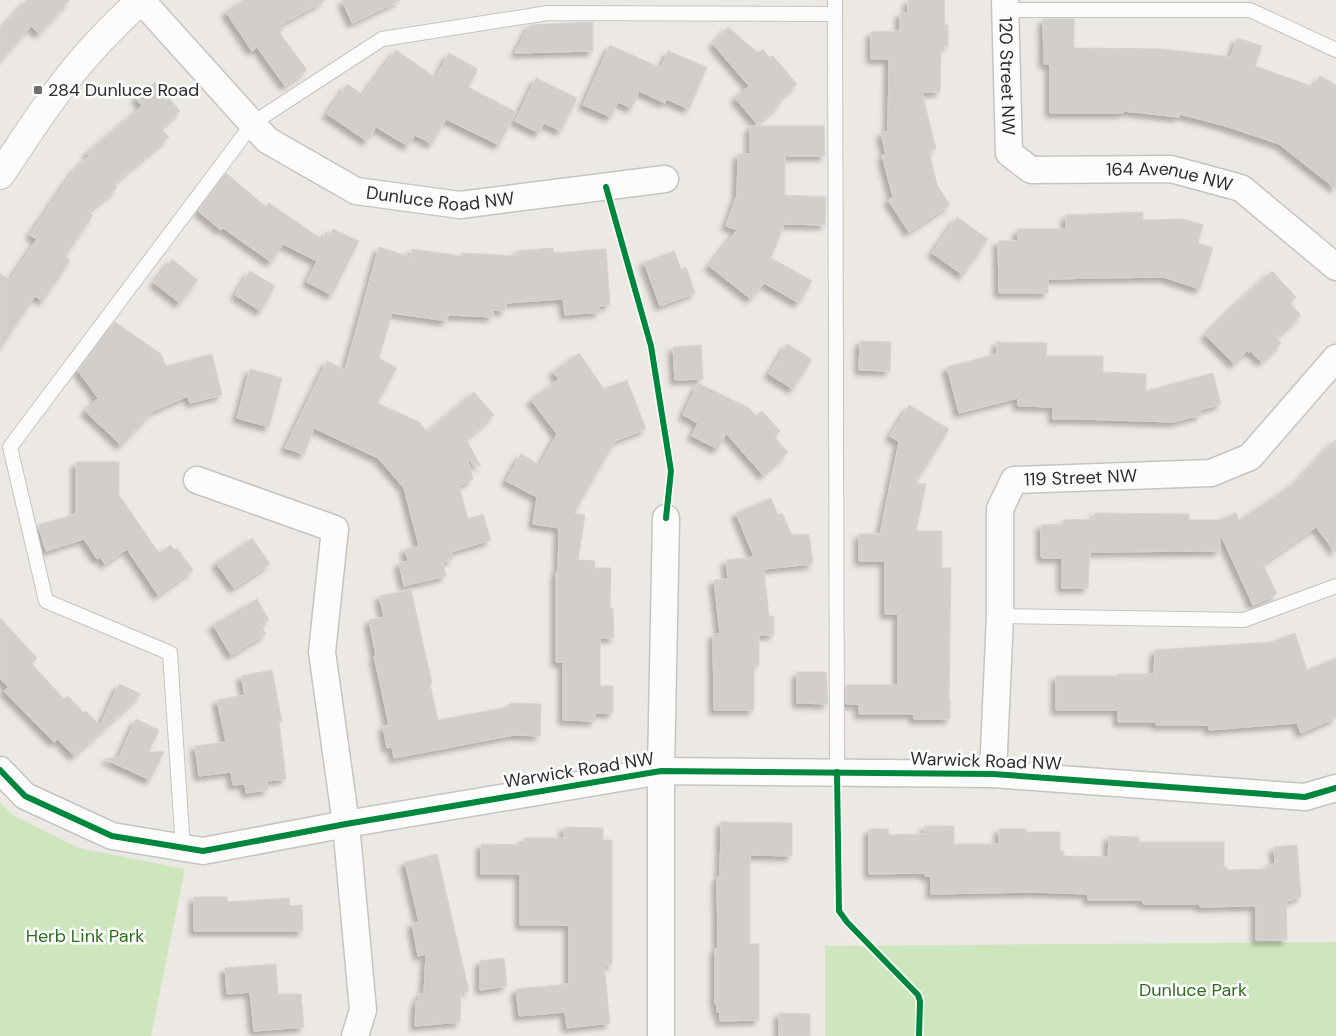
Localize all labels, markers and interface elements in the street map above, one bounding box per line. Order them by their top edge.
street label: 120 Street NW [993,16,1021,136]
place label: 284 Dunluce Road [48,78,199,102]
marker: 284 Dunluce Road [32,84,44,96]
street label: 164 Avenue NW [1106,157,1235,197]
street label: Dunluce Road NW [365,180,516,217]
street label: 119 Street NW [1024,464,1138,492]
street label: Warwick Road NW [502,746,656,794]
street label: Warwick Road NW [910,746,1062,776]
park label: Herb Link Park [26,924,144,948]
park label: Dunluce Park [1139,978,1247,1002]

